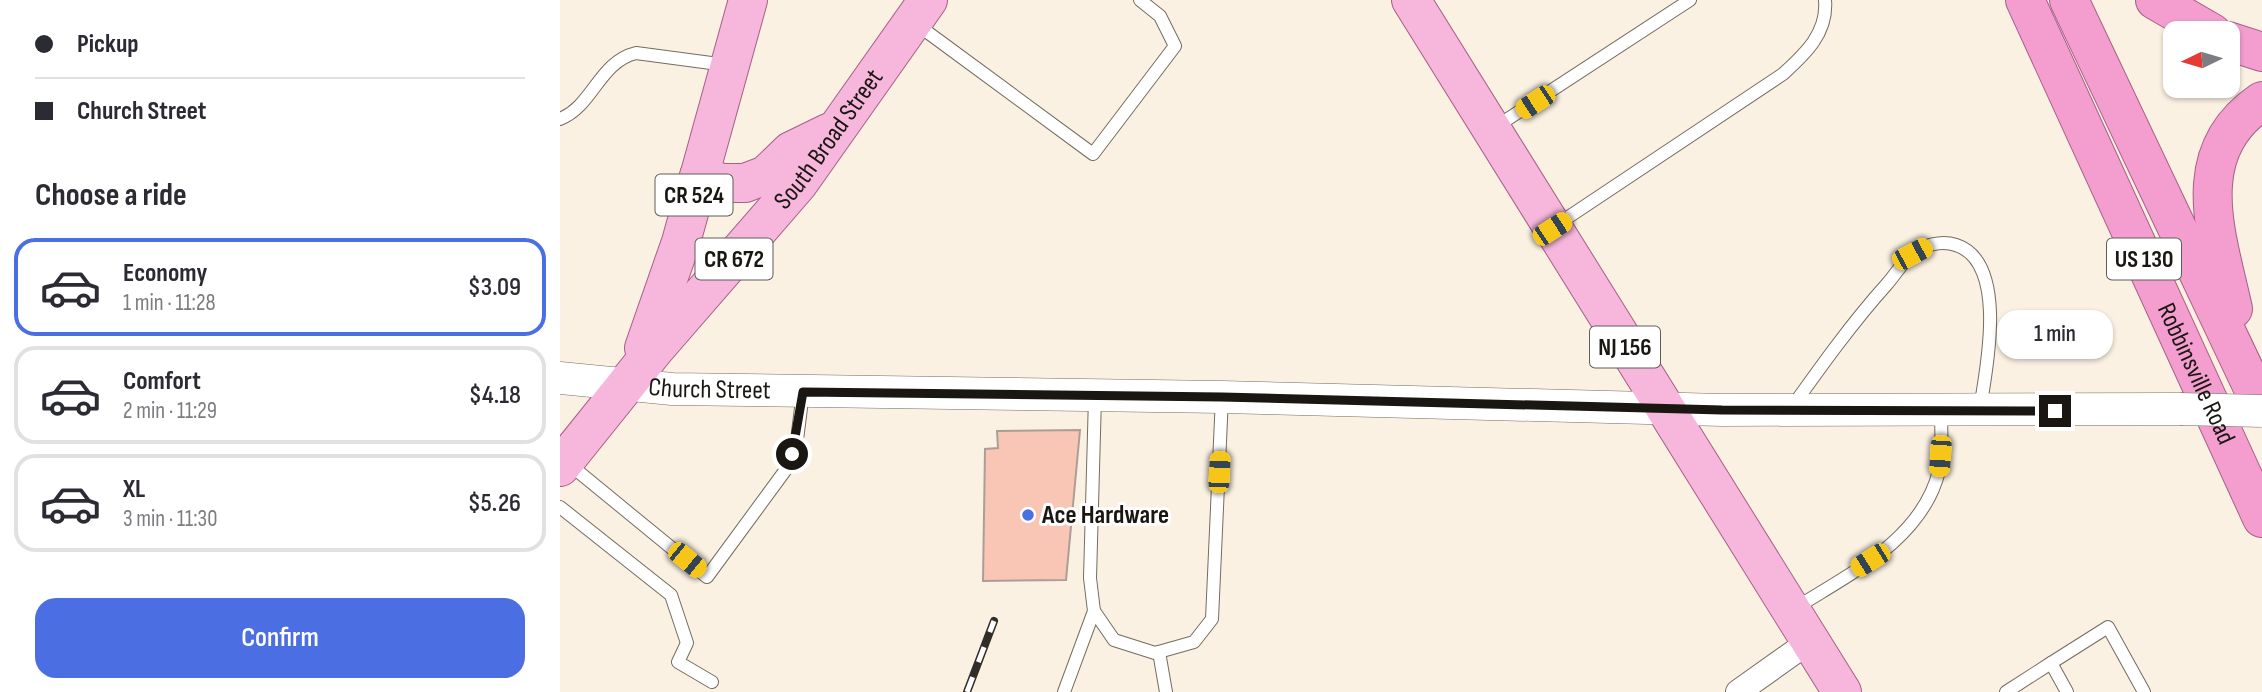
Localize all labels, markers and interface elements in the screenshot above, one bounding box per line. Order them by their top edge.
north arrow [2163,21,2240,98]
map controls [2163,21,2240,98]
text: Pickup [77,29,139,60]
street label: South Broad Street [768,63,890,216]
car [1512,82,1559,122]
text: Church Street [77,96,206,127]
road number: CR 524 [656,174,732,216]
text: Choose a ride [35,176,187,215]
car [1529,209,1576,249]
car [1889,235,1936,273]
road number: CR 672 [696,238,772,280]
road number: US 130 [2107,238,2181,280]
icon: car [39,256,102,319]
text: Economy [123,258,207,289]
text: $3.09 [468,272,521,303]
text: 1 min · 11:28 [123,289,215,317]
street label: Robbinsville Road [2150,298,2242,449]
callout: 1 min [1997,310,2113,358]
text: 1 min [2034,320,2076,348]
road number: NJ 156 [1590,326,1660,368]
icon: car [39,364,102,427]
text: Comfort [123,366,201,397]
street label: Church Street [647,371,771,406]
text: $4.18 [469,380,521,411]
route end [2039,395,2071,427]
text: 2 min · 11:29 [123,397,217,425]
car [1929,434,1952,478]
route start [776,438,808,470]
car [1208,450,1231,494]
icon: car [39,472,102,535]
text: XL [123,474,145,505]
text: $5.26 [468,488,521,519]
place label: Ace Hardware [1041,500,1169,531]
text: 3 min · 11:30 [123,505,217,533]
marker: Ace Hardware [1020,507,1036,523]
car [665,539,710,581]
car [1847,540,1894,580]
button: Confirm [35,598,525,678]

